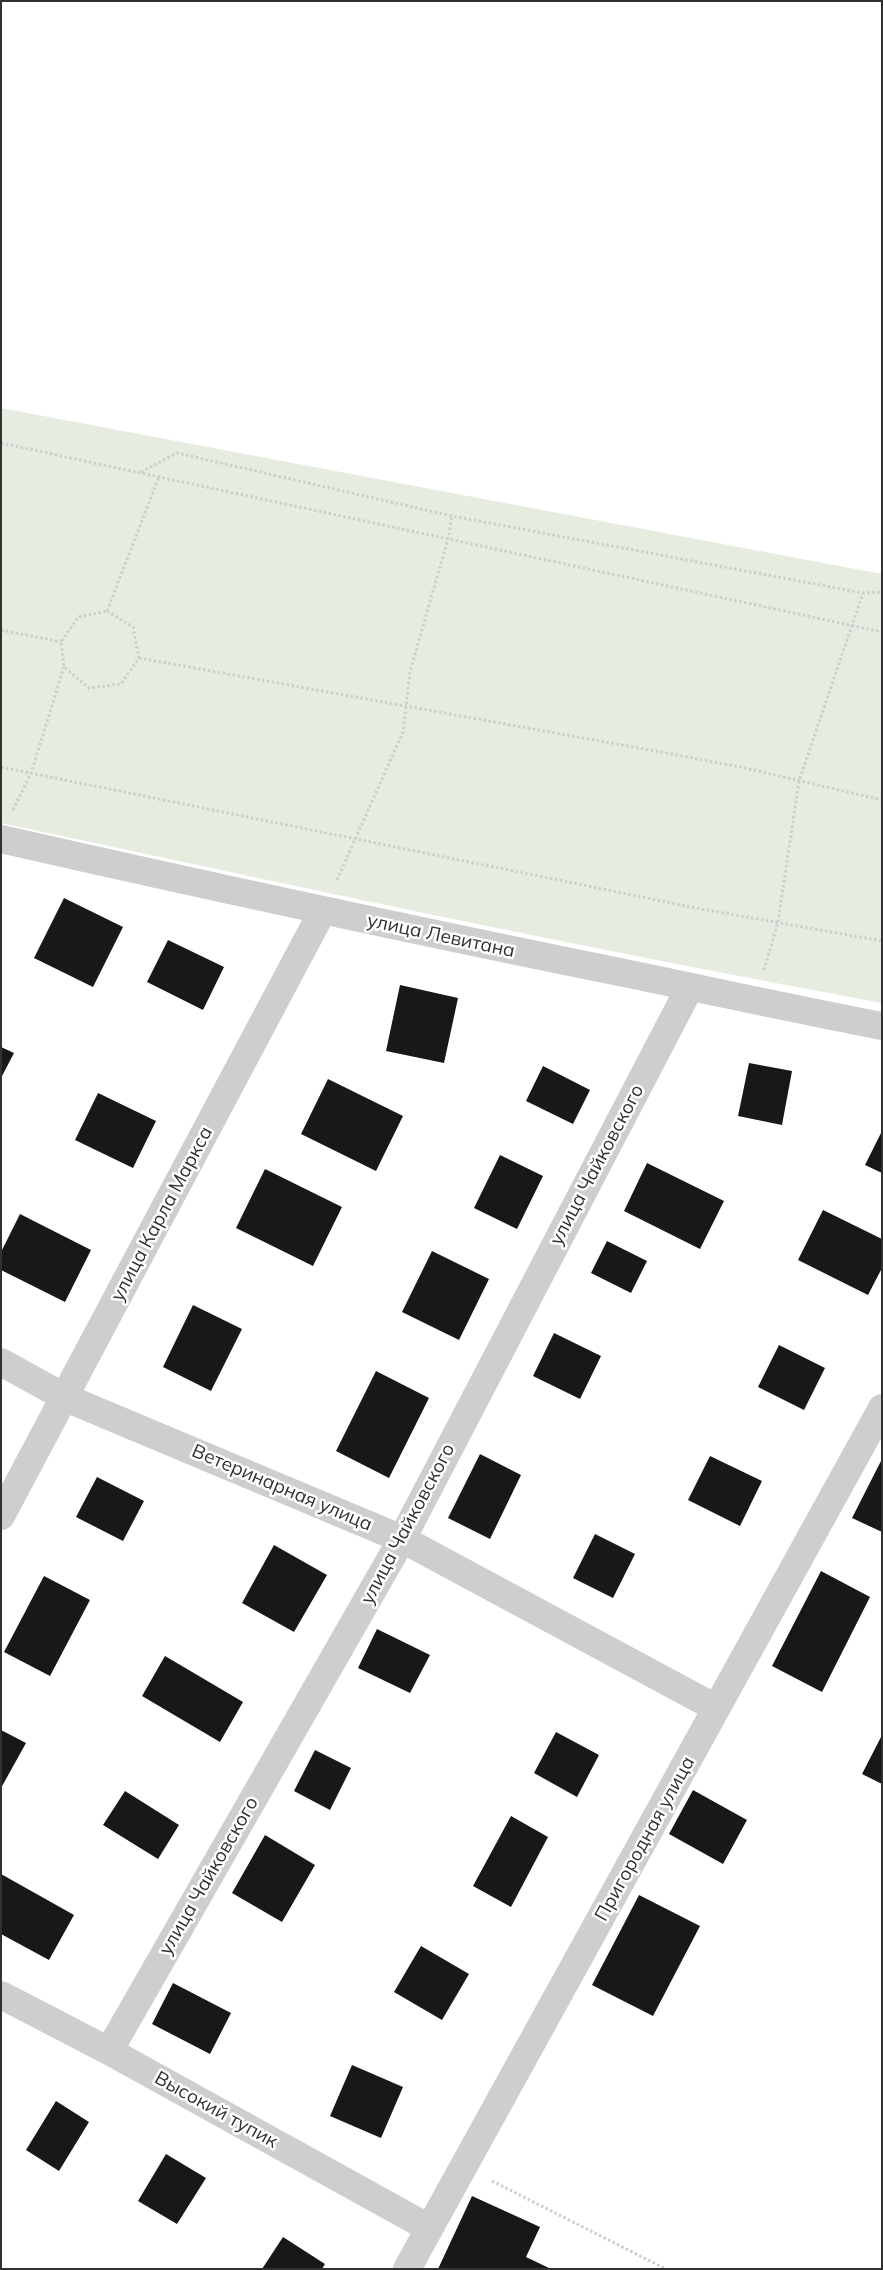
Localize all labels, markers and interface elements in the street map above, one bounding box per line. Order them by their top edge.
street label: улица Левитана [365,909,517,963]
street label: улица Чайковского [545,1081,649,1249]
street label: улица Карла Маркса [106,1123,218,1305]
street label: Ветеринарная улица [188,1440,376,1536]
street label: улица Чайковского [356,1440,460,1608]
street label: Пригородная улица [590,1753,700,1925]
street label: улица Чайковского [154,1793,264,1959]
street label: Высокий тупик [150,2067,282,2153]

